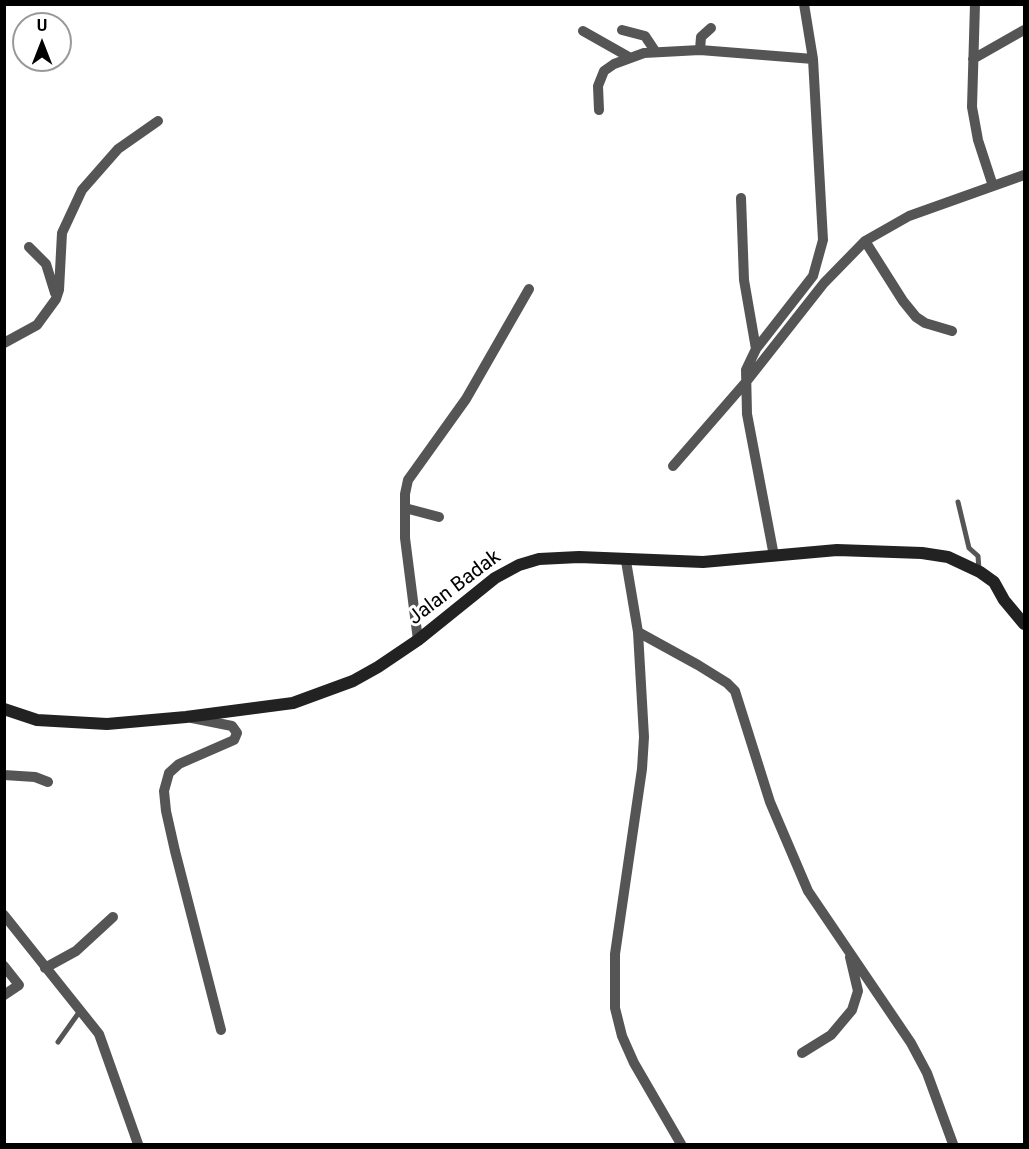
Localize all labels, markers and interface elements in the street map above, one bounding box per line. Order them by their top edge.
north arrow [12,12,72,72]
text: U [37,16,47,35]
street label: Jalan Badak [404,546,506,630]

